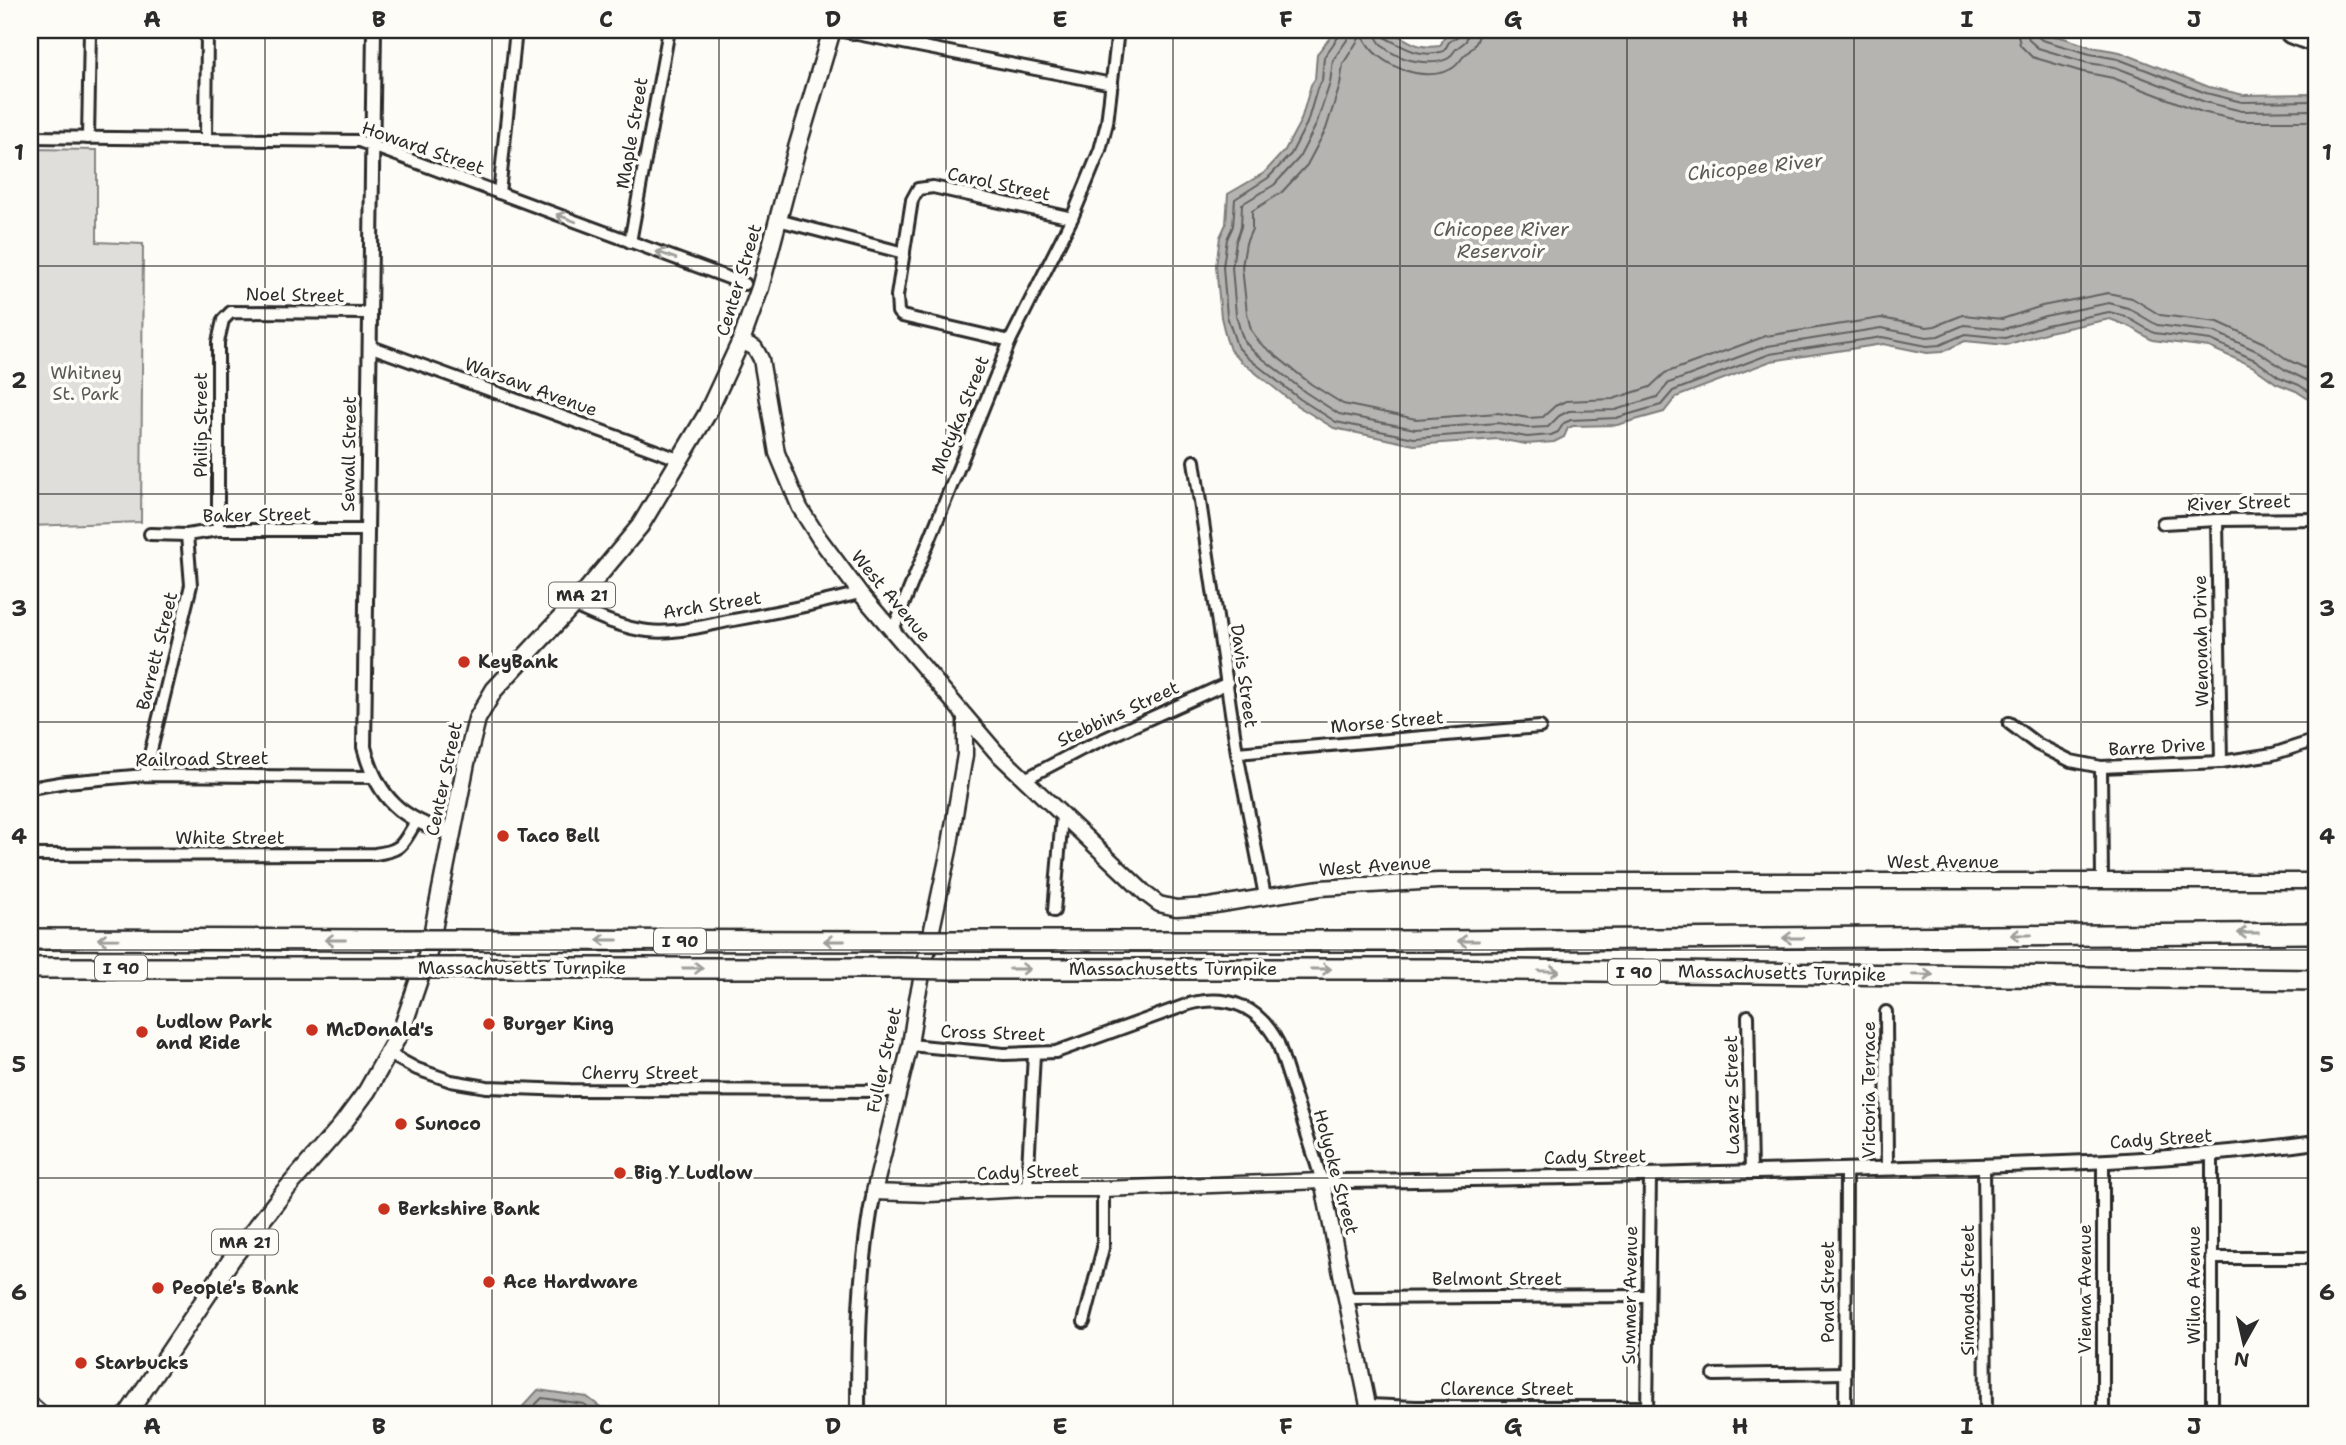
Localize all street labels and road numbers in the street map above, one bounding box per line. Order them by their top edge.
street label: Maple Street [610,75,654,191]
street label: Howard Street [358,116,488,180]
street label: Carol Street [945,161,1053,207]
street label: Center Street [711,221,768,339]
street label: Noel Street [245,282,345,308]
street label: Warsaw Avenue [461,352,601,422]
street label: Motyka Street [925,352,995,478]
street label: Philip Street [189,372,213,478]
street label: Sewall Street [336,396,362,512]
street label: River Street [2187,489,2292,517]
street label: Baker Street [202,502,312,528]
street label: West Avenue [846,545,936,647]
street label: Wenonah Drive [2188,575,2214,707]
road number: MA 21 [549,582,615,608]
street label: Arch Street [661,585,763,625]
street label: Barrett Street [131,589,183,713]
street label: Davis Street [1225,623,1263,729]
street label: Stebbins Street [1053,675,1183,753]
street label: Morse Street [1329,705,1445,739]
street label: Center Street [420,720,468,838]
street label: Barre Drive [2108,732,2206,762]
street label: Railroad Street [135,746,269,772]
street label: White Street [175,826,285,850]
street label: West Avenue [1318,850,1432,882]
street label: West Avenue [1887,850,1999,874]
road number: I 90 [654,928,706,953]
road number: I 90 [95,956,147,980]
street label: Massachusetts Turnpike [418,956,626,980]
street label: Massachusetts Turnpike [1069,957,1277,981]
street label: Massachusetts Turnpike [1678,959,1886,987]
road number: I 90 [1608,960,1660,984]
street label: Fuller Street [861,1005,907,1115]
street label: Cross Street [940,1019,1046,1047]
street label: Victoria Terrace [1857,1021,1881,1159]
street label: Lazarz Street [1719,1035,1745,1155]
street label: Cherry Street [581,1061,699,1085]
street label: Holyoke Street [1308,1107,1364,1237]
street label: Cady Street [2109,1123,2213,1155]
street label: Cady Street [1544,1144,1647,1170]
street label: Cady Street [976,1158,1080,1186]
street label: Simonds Street [1956,1224,1980,1356]
street label: Vienna Avenue [2073,1224,2097,1354]
street label: Summer Avenue [1617,1225,1643,1365]
street label: Wilno Avenue [2182,1226,2206,1345]
road number: MA 21 [212,1230,278,1254]
street label: Pond Street [1816,1241,1840,1343]
street label: Belmont Street [1432,1267,1562,1291]
street label: Clarence Street [1440,1377,1574,1401]

